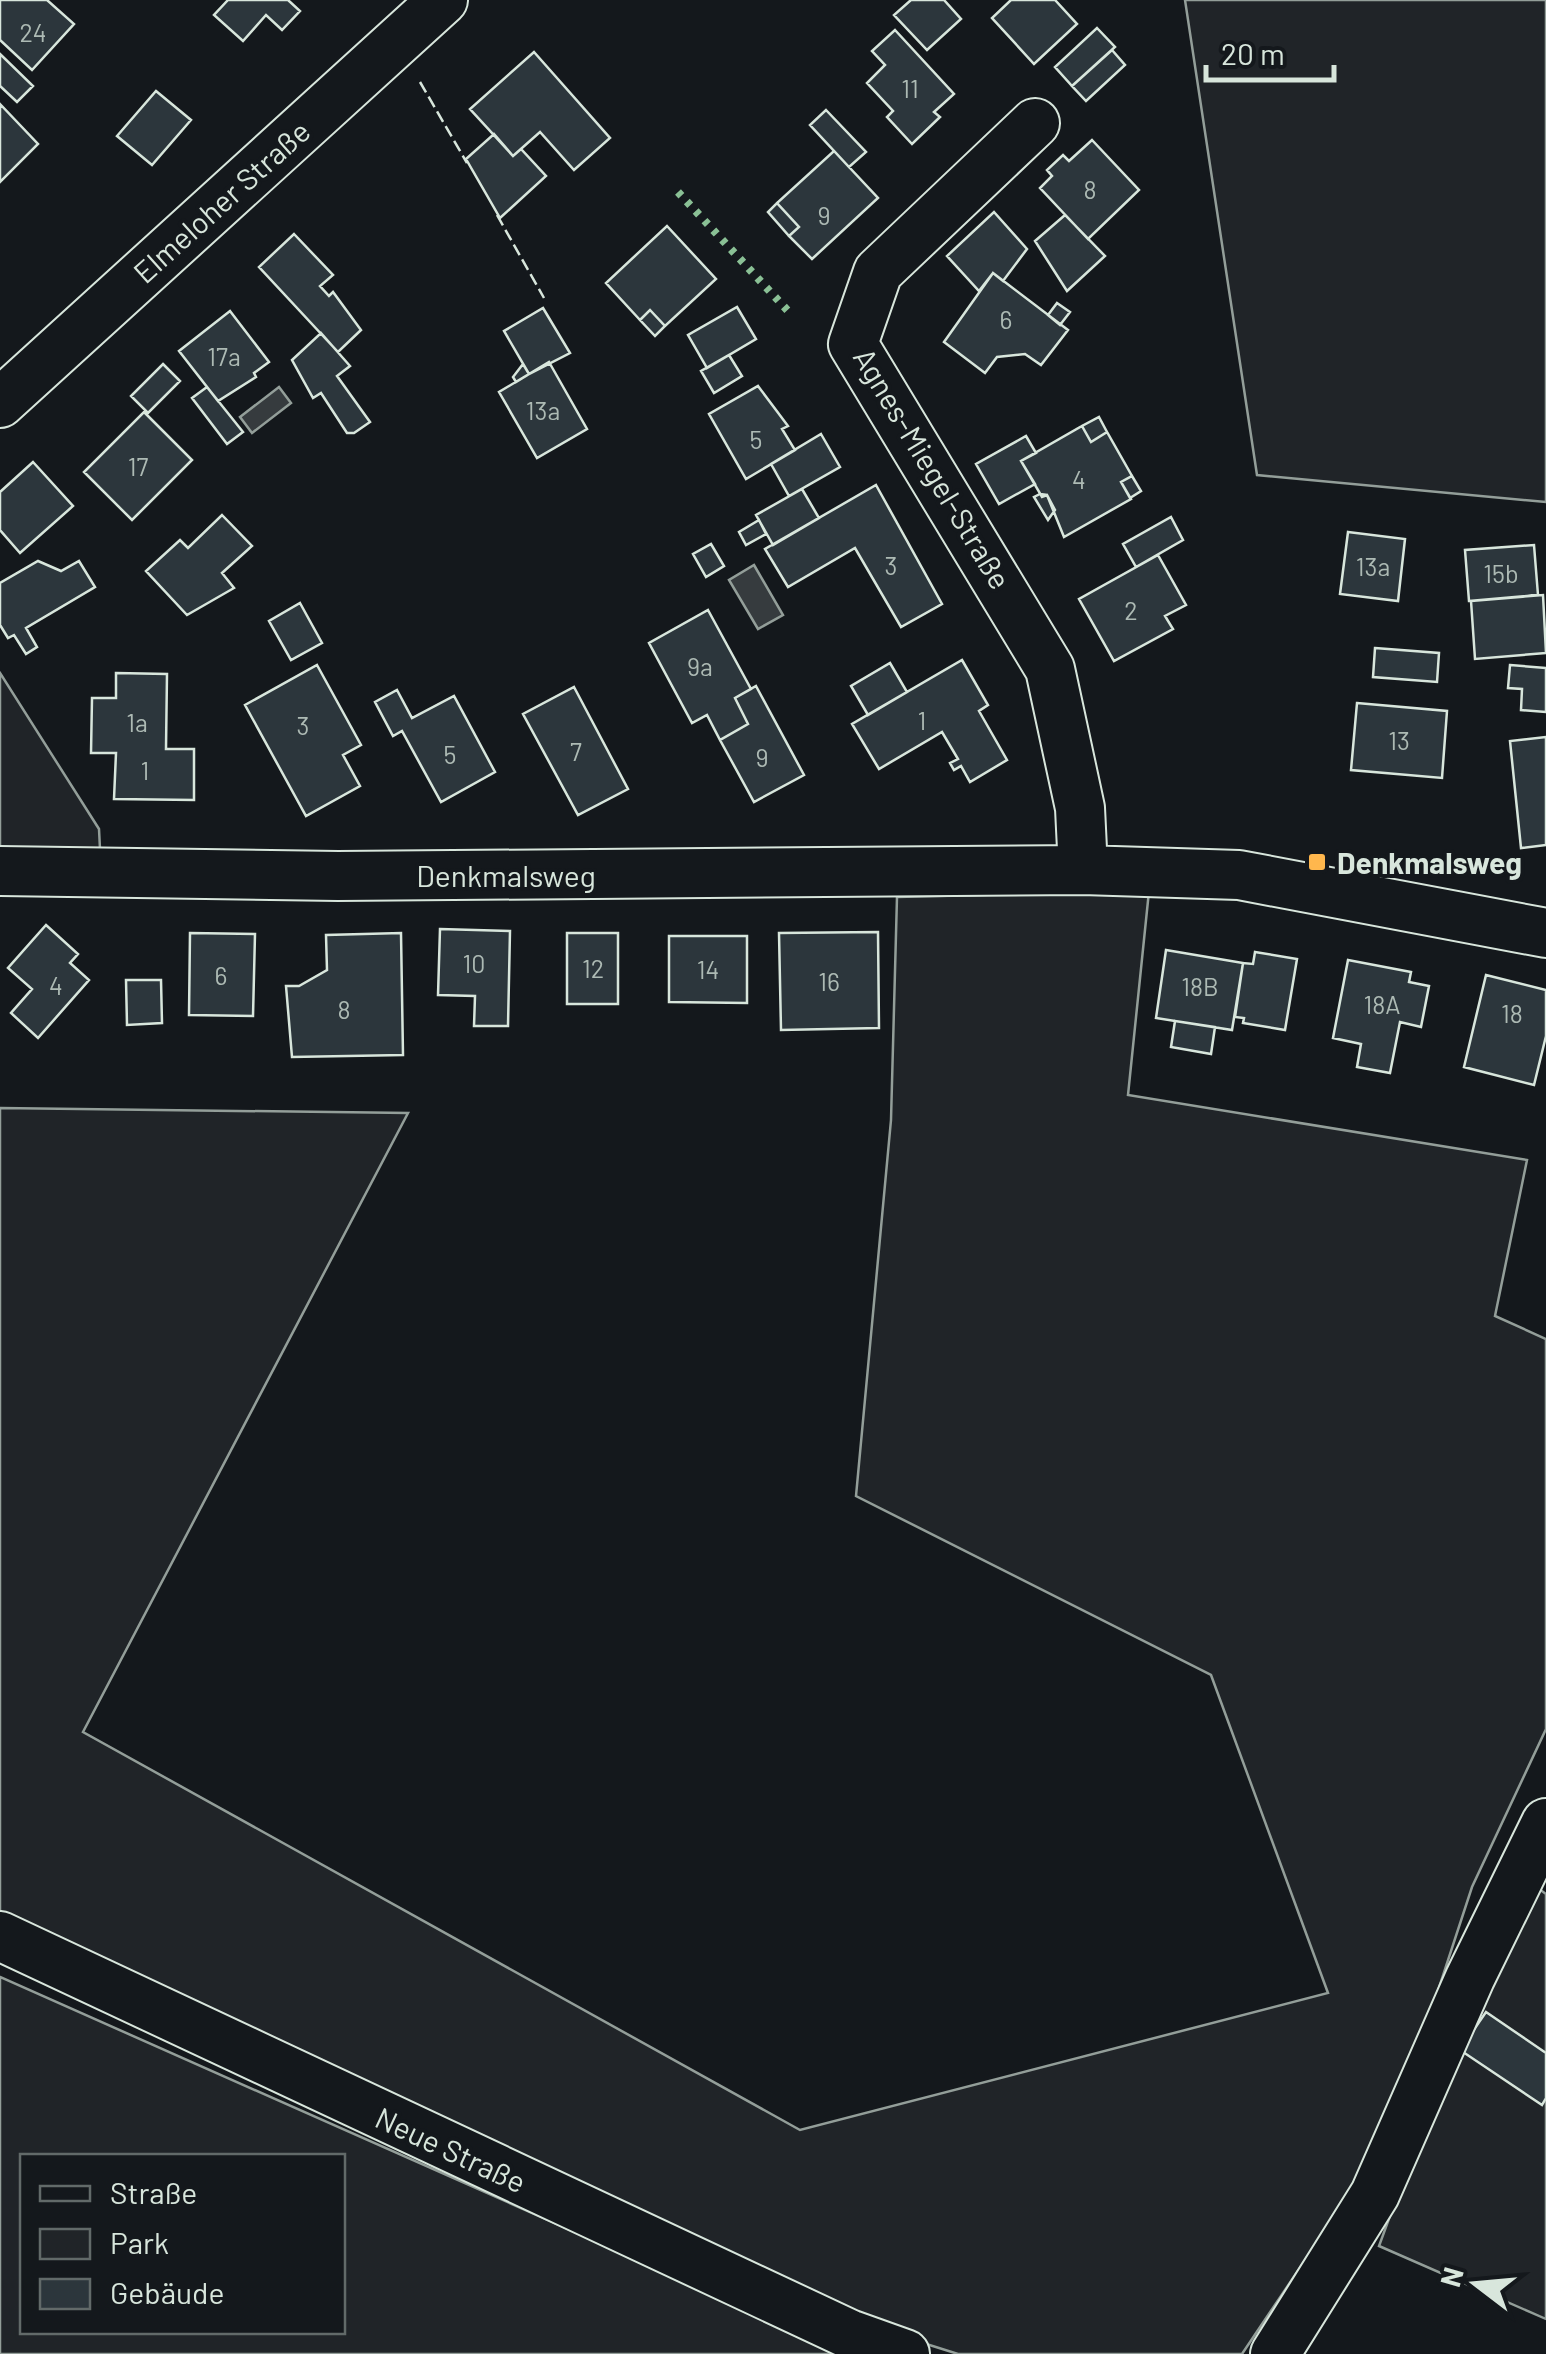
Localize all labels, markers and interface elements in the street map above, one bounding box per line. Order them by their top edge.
house number: 24 [19,17,47,47]
scale bar [1206,20,1334,82]
text: 20 m [1221,35,1285,71]
house number: 11 [901,73,919,103]
street label: Elmeloher Straße [125,112,317,290]
house number: 8 [1083,174,1097,204]
house number: 9 [817,200,831,230]
house number: 6 [1000,304,1012,334]
house number: 17a [207,341,241,371]
street label: Agnes-Miegel-Straße [847,341,1019,595]
house number: 13a [526,395,560,425]
house number: 5 [750,424,762,454]
house number: 17 [128,451,148,481]
house number: 4 [1072,464,1086,494]
house number: 3 [885,550,897,580]
house number: 13a [1356,551,1390,581]
house number: 15b [1483,558,1519,588]
house number: 2 [1124,595,1138,625]
house number: 9a [687,651,713,681]
house number: 1 [918,705,926,735]
house number: 1a [126,707,148,737]
house number: 3 [297,710,309,740]
house number: 13 [1388,725,1410,755]
house number: 7 [570,736,582,766]
house number: 5 [444,739,456,769]
house number: 9 [755,742,769,772]
house number: 1 [141,755,149,785]
place label: Denkmalsweg [1337,844,1522,880]
marker: Denkmalsweg [1306,851,1328,873]
street label: Denkmalsweg [416,857,596,893]
house number: 10 [463,948,485,978]
house number: 12 [582,953,604,983]
house number: 14 [697,954,719,984]
house number: 6 [215,960,227,990]
house number: 16 [818,966,840,996]
house number: 4 [49,970,63,1000]
house number: 18B [1181,971,1219,1001]
house number: 18A [1364,989,1400,1019]
house number: 8 [337,994,351,1024]
house number: 18 [1501,998,1523,1028]
street label: Neue Straße [370,2099,532,2199]
legend [20,2154,345,2334]
text: Straße [110,2174,197,2210]
text: Park [110,2224,169,2260]
north arrow [1426,2234,1526,2334]
text: N [1432,2263,1470,2290]
text: Gebäude [110,2274,224,2310]

